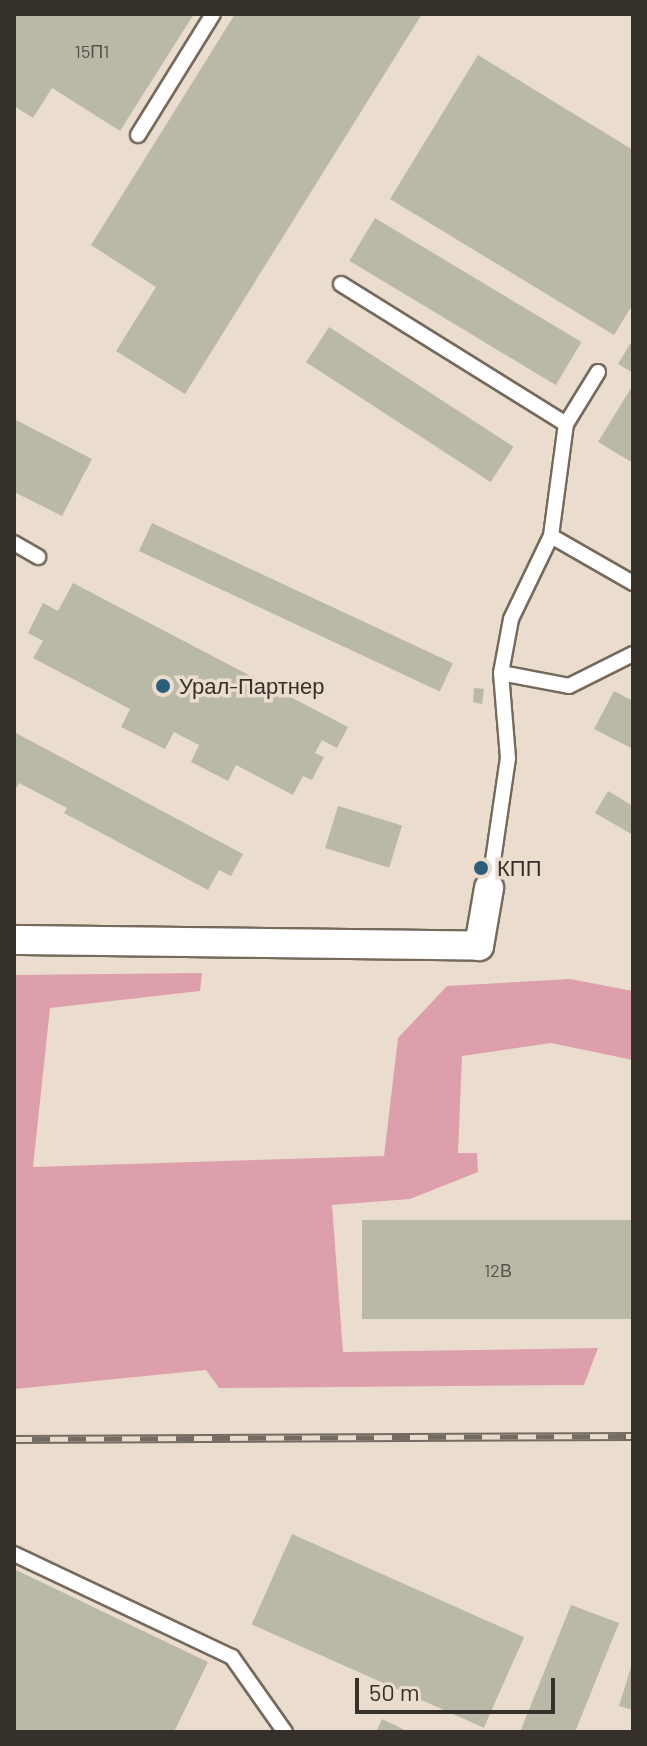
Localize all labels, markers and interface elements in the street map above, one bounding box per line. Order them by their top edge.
house number: 15П1 [75,40,109,62]
place label: Урал-Партнер [179,673,324,699]
marker: Урал-Партнер [154,677,172,695]
place label: КПП [497,855,541,881]
marker: КПП [472,859,490,877]
house number: 12В [484,1259,512,1281]
scale bar [359,1662,559,1712]
text: 50 m [369,1677,420,1706]

